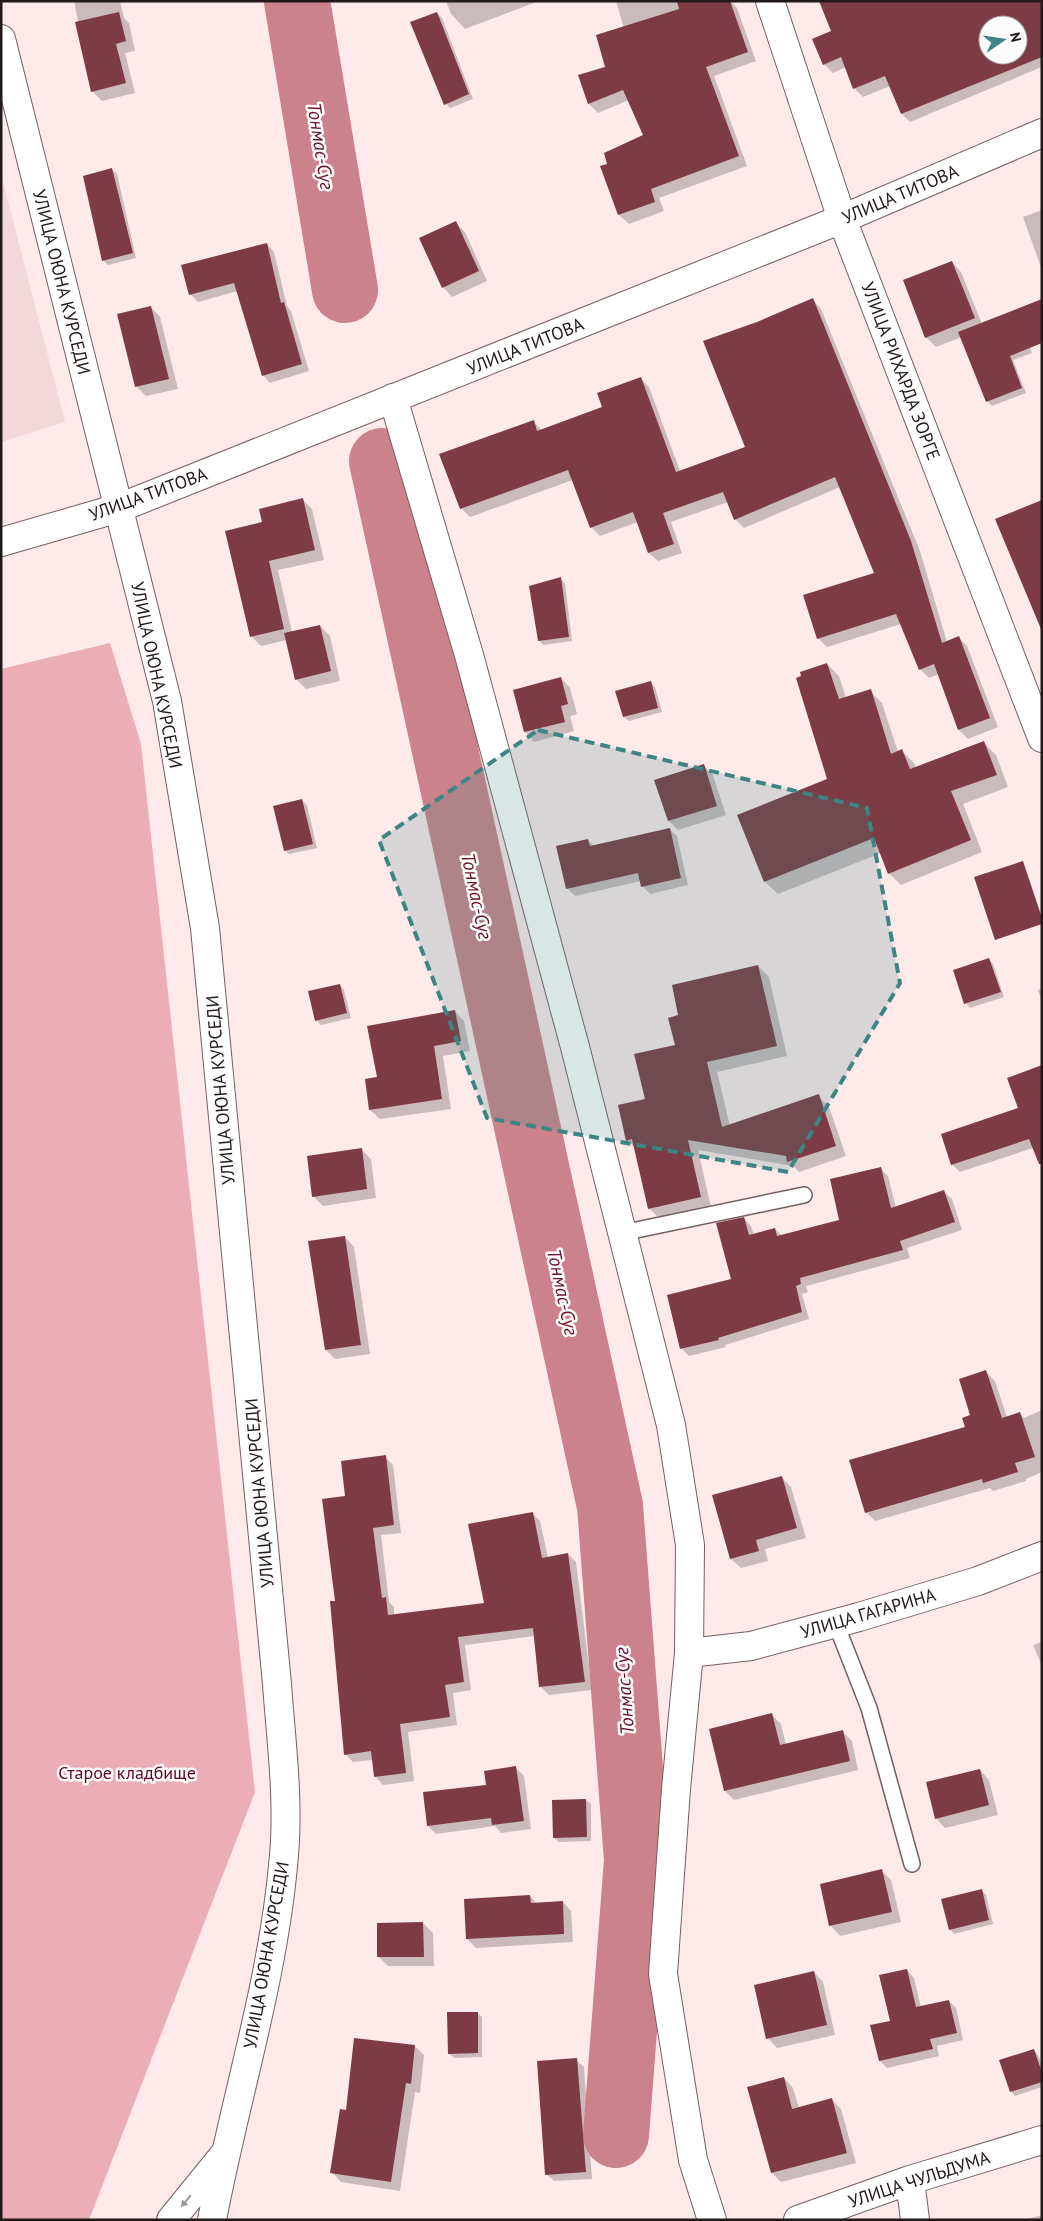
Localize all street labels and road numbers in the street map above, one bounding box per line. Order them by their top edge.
street label: УЛИЦА ТИТОВА [838,159,962,229]
street label: УЛИЦА ОЮНА КУРСЕДИ [28,187,96,377]
street label: УЛИЦА РИХАРДА ЗОРГЕ [856,279,946,463]
street label: УЛИЦА ТИТОВА [463,312,587,380]
street label: УЛИЦА ТИТОВА [86,462,211,526]
street label: УЛИЦА ОЮНА КУРСЕДИ [126,580,188,770]
street label: УЛИЦА ОЮНА КУРСЕДИ [200,994,240,1186]
street label: УЛИЦА ОЮНА КУРСЕДИ [239,1397,279,1589]
street label: УЛИЦА ГАГАРИНА [798,1583,939,1643]
street label: УЛИЦА ОЮНА КУРСЕДИ [238,1860,294,2050]
street label: УЛИЦА ЧУЛЬДУМА [845,2145,993,2213]

